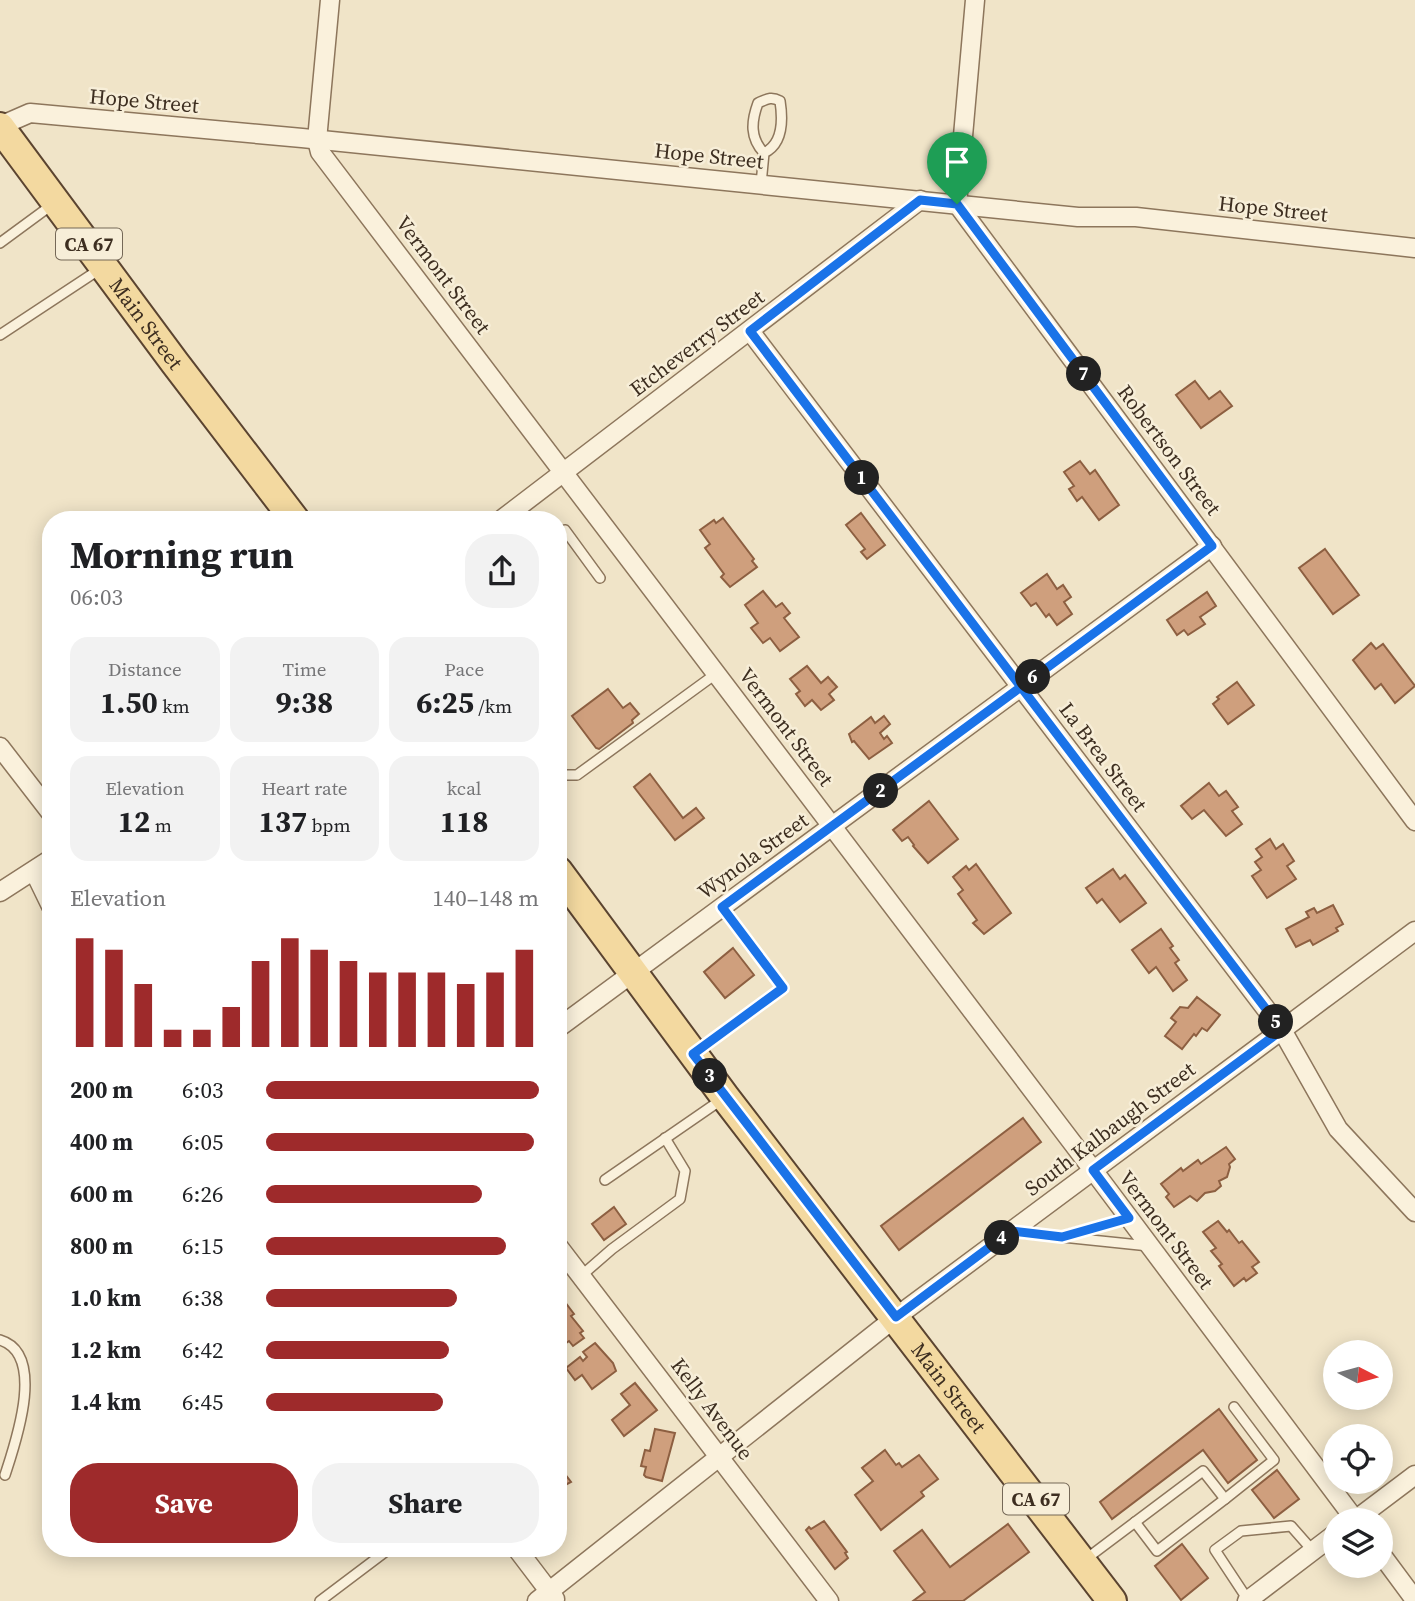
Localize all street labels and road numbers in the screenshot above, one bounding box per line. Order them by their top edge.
street label: Hope Street [88,81,200,120]
street label: Hope Street [653,135,765,176]
street label: Hope Street [1217,188,1329,229]
street label: Vermont Street [389,210,498,340]
road number: CA 67 [56,228,122,260]
street label: Main Street [103,272,190,376]
street label: Etcheverry Street [624,282,770,403]
street label: Robertson Street [1111,379,1228,521]
street label: Vermont Street [732,662,841,792]
street label: La Brea Street [1053,696,1154,818]
street label: Wynola Street [692,806,814,906]
street label: South Kalbaugh Street [1018,1055,1201,1202]
street label: Vermont Street [1112,1165,1221,1295]
street label: Main Street [905,1336,993,1439]
street label: Kelly Avenue [664,1352,760,1466]
road number: CA 67 [1003,1484,1069,1514]

